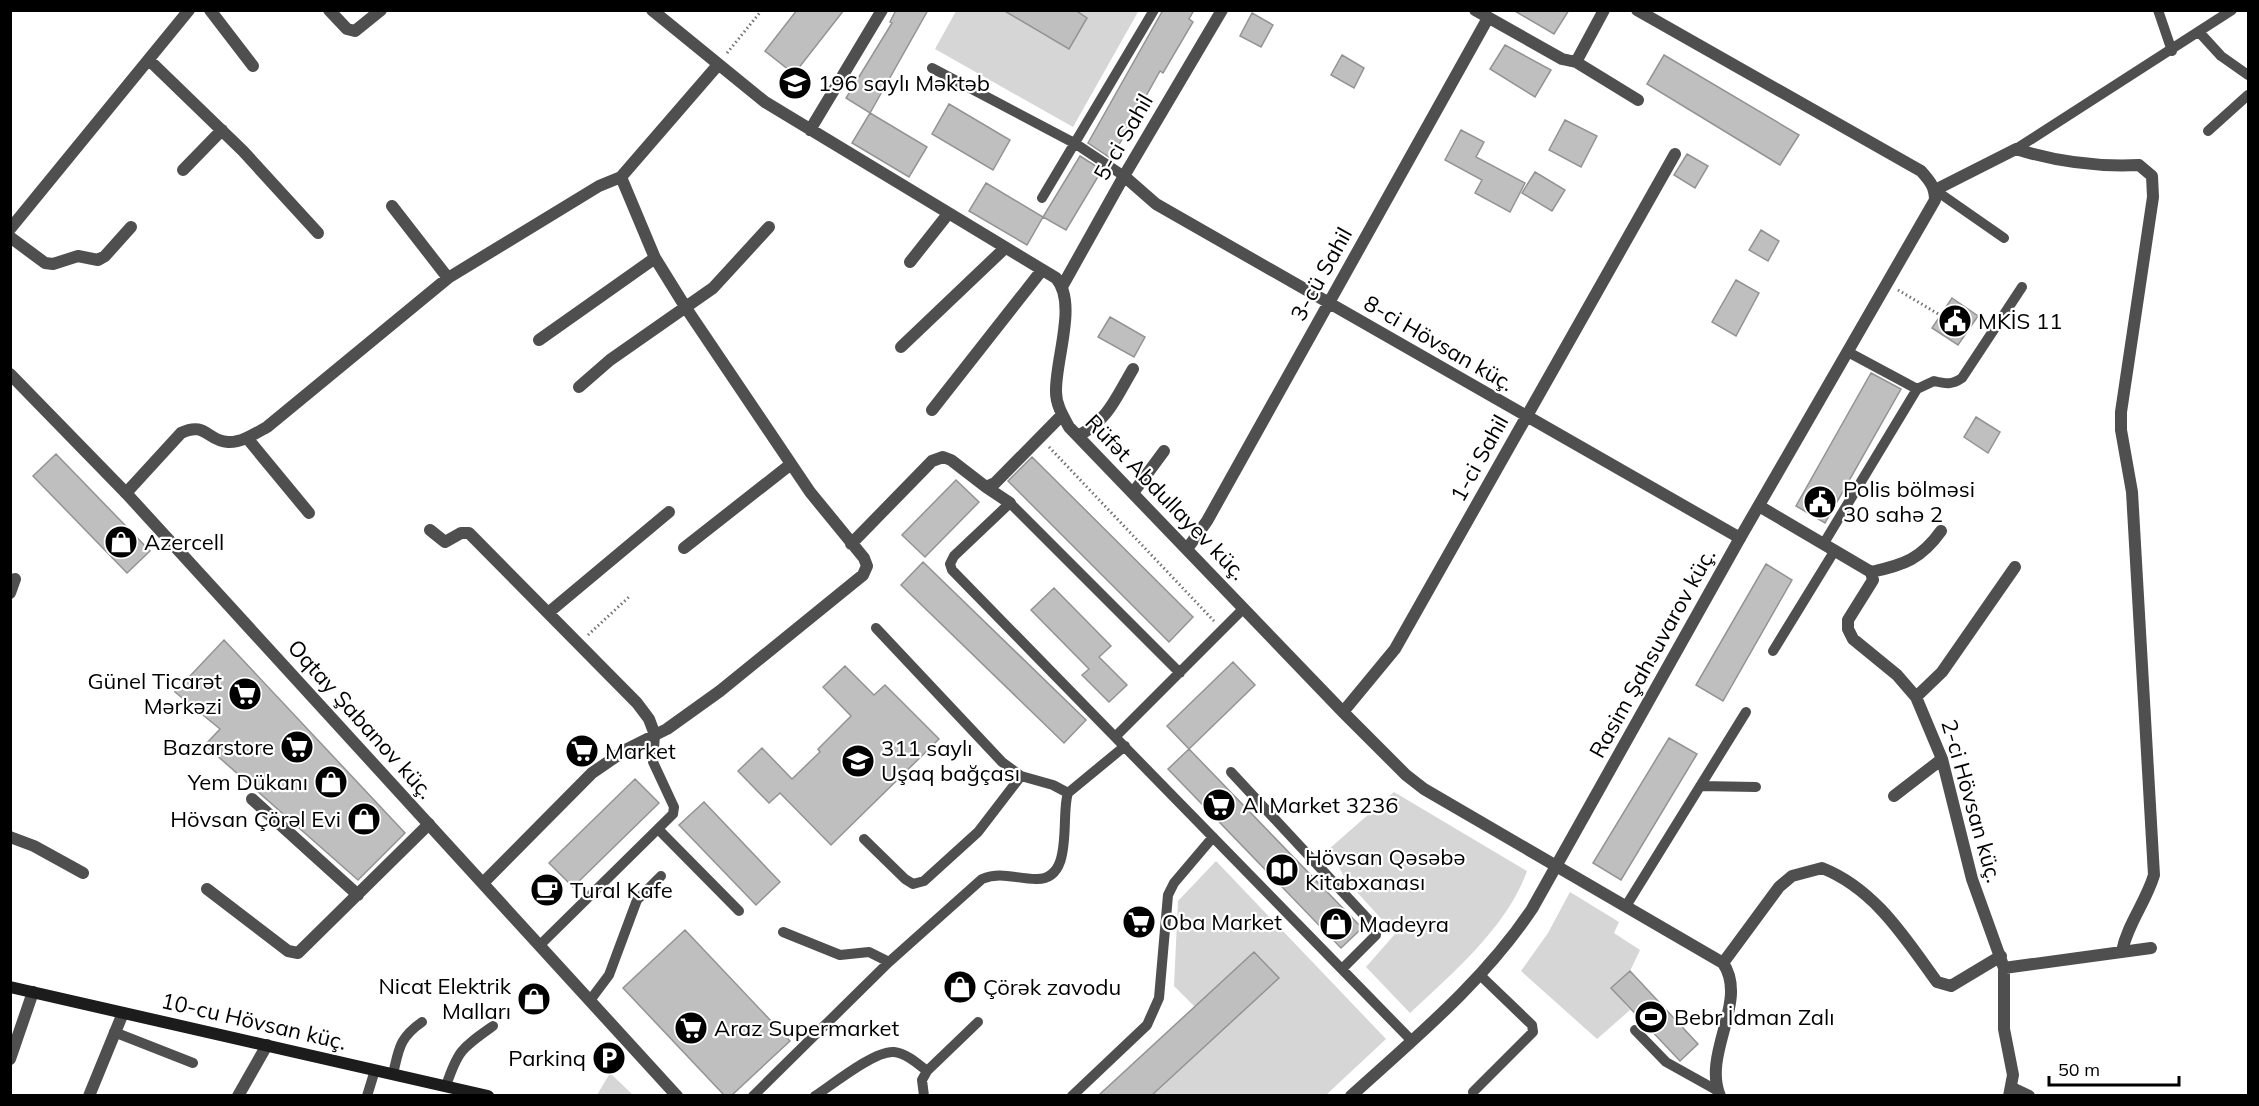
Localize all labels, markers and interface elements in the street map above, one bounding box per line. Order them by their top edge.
school or university icon: 196 saylı Məktəb [777,65,813,101]
place label: 196 saylı Məktəb [818,69,990,97]
street label: 5-ci Sahil [1087,89,1159,185]
street label: 3-cü Sahil [1284,222,1358,326]
street label: 8-ci Hövsan küç. [1359,289,1519,397]
public building icon: MKİS 11 [1937,303,1973,339]
place label: MKİS 11 [1978,307,2062,335]
street label: Rüfət Abdullayev küç. [1079,408,1253,586]
street label: 1-ci Sahil [1444,410,1514,506]
place label: Polis bölməsi 30 sahə 2 [1843,475,1975,528]
public building icon: Polis bölməsi 30 sahə 2 [1802,484,1838,520]
shop icon: Azercell [103,524,139,560]
place label: Azercell [144,528,224,556]
street label: Rasim Şahsuvarov küç. [1583,543,1721,763]
street label: Oqtay Şabanov küç. [282,634,440,804]
place label: Günel Ticarət Mərkəzi [87,667,222,720]
supermarket icon: Günel Ticarət Mərkəzi [227,676,263,712]
street label: 2-ci Hövsan küç. [1935,716,2009,886]
supermarket icon: Bazarstore [279,729,315,765]
place label: Bazarstore [163,733,274,761]
supermarket icon: Market [564,733,600,769]
place label: 311 saylı Uşaq bağçası [881,734,1020,787]
place label: Market [605,737,676,765]
school or university icon: 311 saylı Uşaq bağçası [840,743,876,779]
shop icon: Yem Dükanı [313,764,349,800]
place label: Yem Dükanı [187,768,308,796]
supermarket icon: Al Market 3236 [1201,787,1237,823]
place label: Al Market 3236 [1242,791,1398,819]
shop icon: Hövsan Çörəl Evi [346,801,382,837]
place label: Hövsan Çörəl Evi [170,805,341,833]
place label: Hövsan Qəsəbə Kitabxanası [1305,843,1465,896]
library icon: Hövsan Qəsəbə Kitabxanası [1264,852,1300,888]
cafe icon: Tural Kafe [529,872,565,908]
place label: Tural Kafe [570,876,673,904]
supermarket icon: Oba Market [1121,904,1157,940]
shop icon: Madeyra [1318,906,1354,942]
place label: Oba Market [1162,908,1282,936]
place label: Madeyra [1359,910,1449,938]
shop icon: Çörək zavodu [942,969,978,1005]
place label: Nicat Elektrik Malları [378,972,512,1025]
place label: Çörək zavodu [983,973,1121,1001]
shop icon: Nicat Elektrik Malları [516,981,552,1017]
street label: 10-cu Hövsan küç. [159,986,349,1056]
sports icon: Bebr İdman Zalı [1633,999,1669,1035]
place label: Bebr İdman Zalı [1674,1003,1834,1031]
supermarket icon: Araz Supermarket [673,1010,709,1046]
place label: Araz Supermarket [714,1014,899,1042]
parking icon: Parkinq [591,1040,627,1076]
place label: Parkinq [508,1044,586,1072]
scale bar [2049,1049,2180,1087]
text: 50 m [2058,1058,2100,1081]

